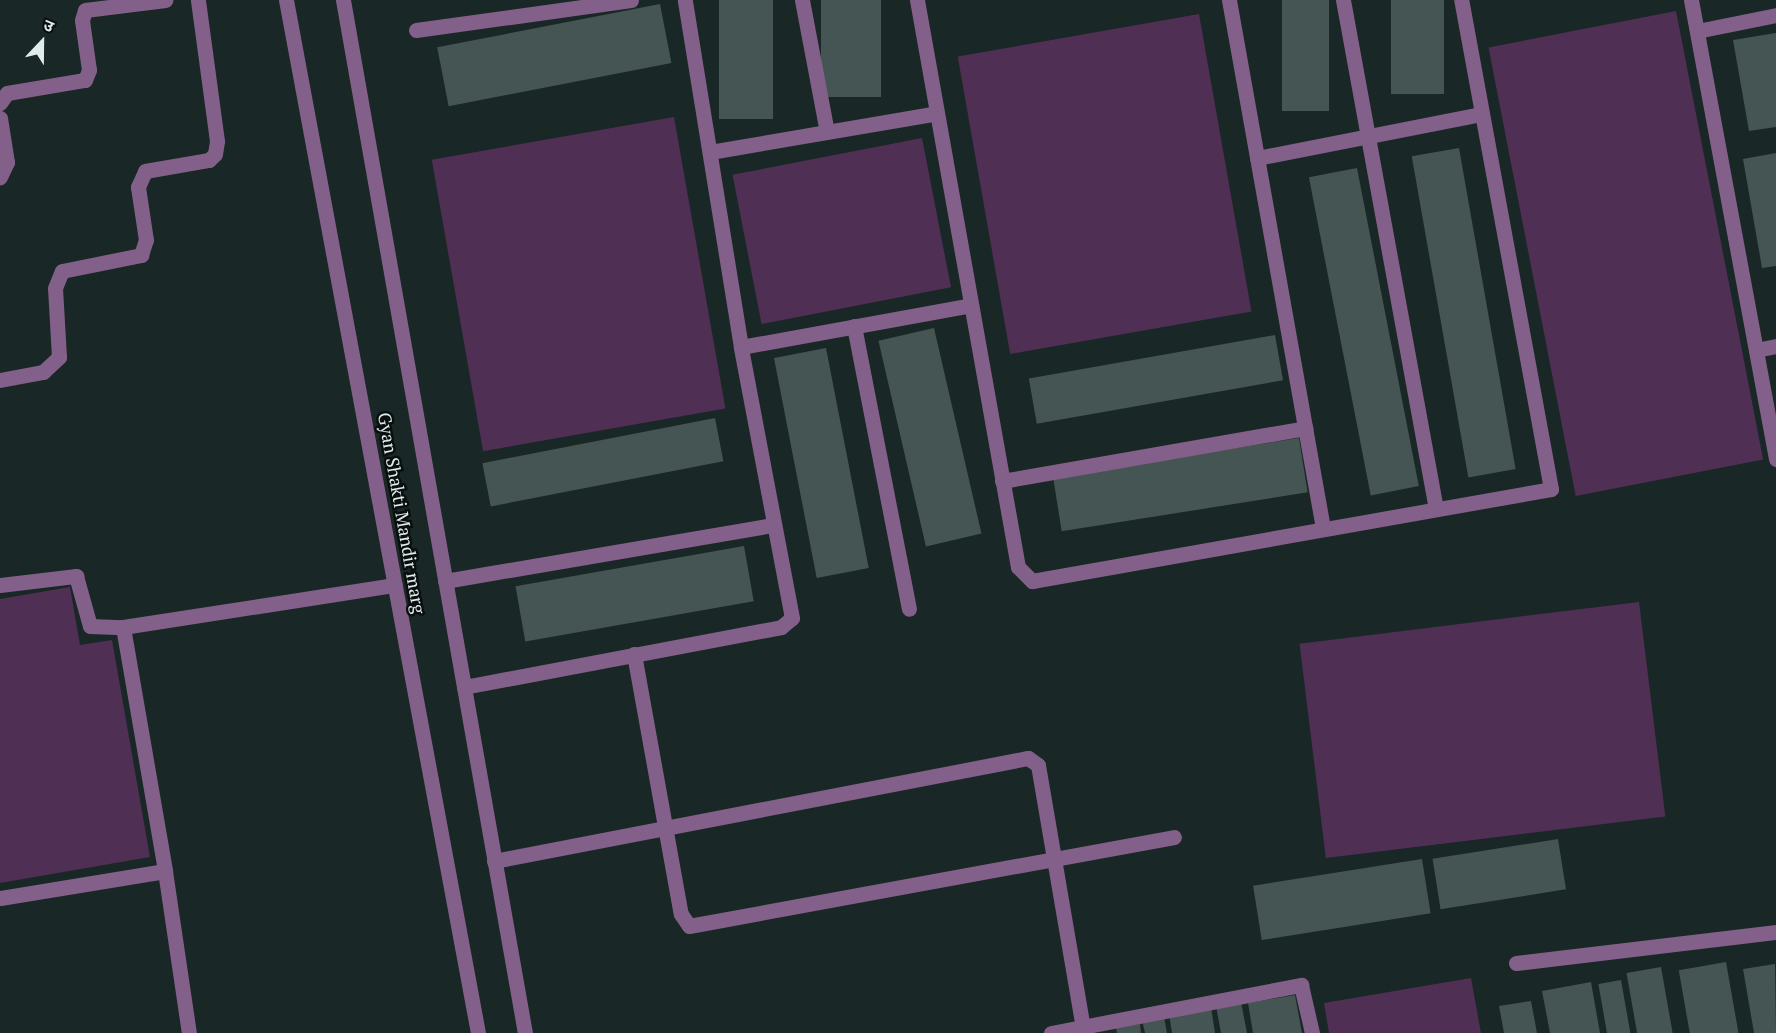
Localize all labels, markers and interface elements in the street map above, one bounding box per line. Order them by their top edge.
north arrow [12,12,72,72]
text: उ [40,13,57,37]
street label: Gyan Shakti Mandir marg [374,411,430,615]

